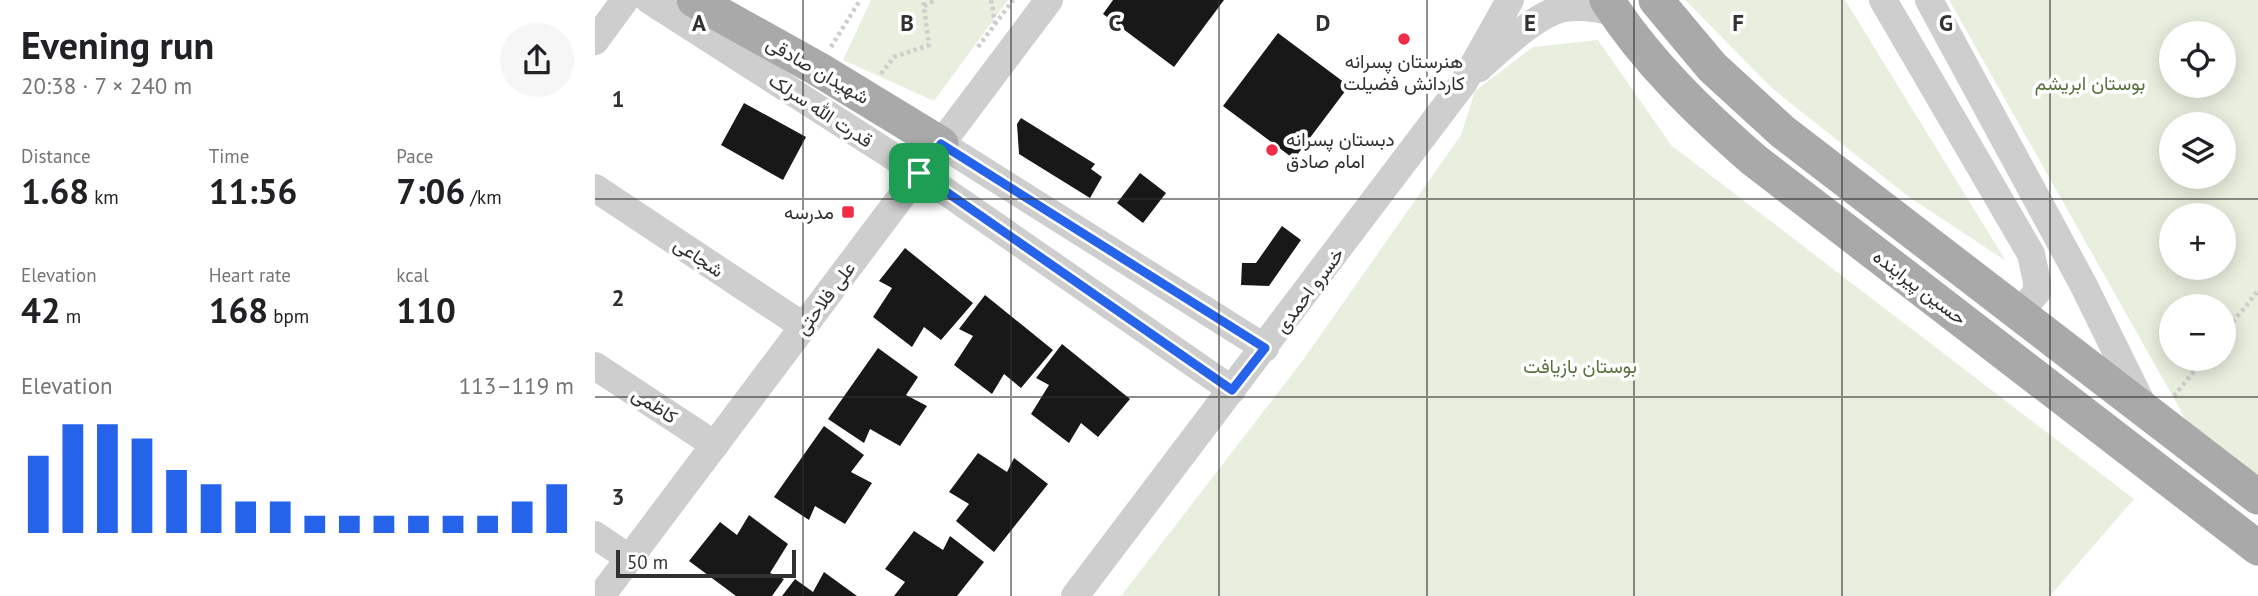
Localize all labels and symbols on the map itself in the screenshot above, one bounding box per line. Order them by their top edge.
text: A [692,8,706,37]
text: B [900,8,914,37]
text: C [1109,8,1122,37]
text: D [1316,8,1330,37]
text: E [1524,8,1536,37]
text: F [1732,8,1744,37]
text: G [1939,8,1953,37]
street label: شهیدان صادقی [762,31,874,109]
marker: هنرستان پسرانه کاردانش فضیلت [1396,31,1412,47]
place label: هنرستان پسرانه کاردانش فضیلت [1343,49,1465,95]
street label: قدرت الله سرلک [765,68,877,152]
park label: بوستان ابریشم [2035,71,2145,96]
text: 1 [611,84,625,113]
place label: دبستان پسرانه امام صادق [1286,127,1395,174]
marker: دبستان پسرانه امام صادق [1264,142,1280,158]
pin [889,143,949,203]
place label: مدرسه [784,200,834,224]
marker: مدرسه [840,204,856,220]
street label: شجاعی [669,232,729,282]
street label: خسرو احمدی [1269,242,1349,338]
street label: حسین پیراینده [1867,244,1972,332]
street label: علی فلاحتی [790,257,860,339]
text: 2 [611,283,625,312]
park label: بوستان بازیافت [1523,354,1637,378]
street label: کاظمی [628,382,682,428]
text: 3 [611,482,625,511]
scale bar [616,547,796,579]

